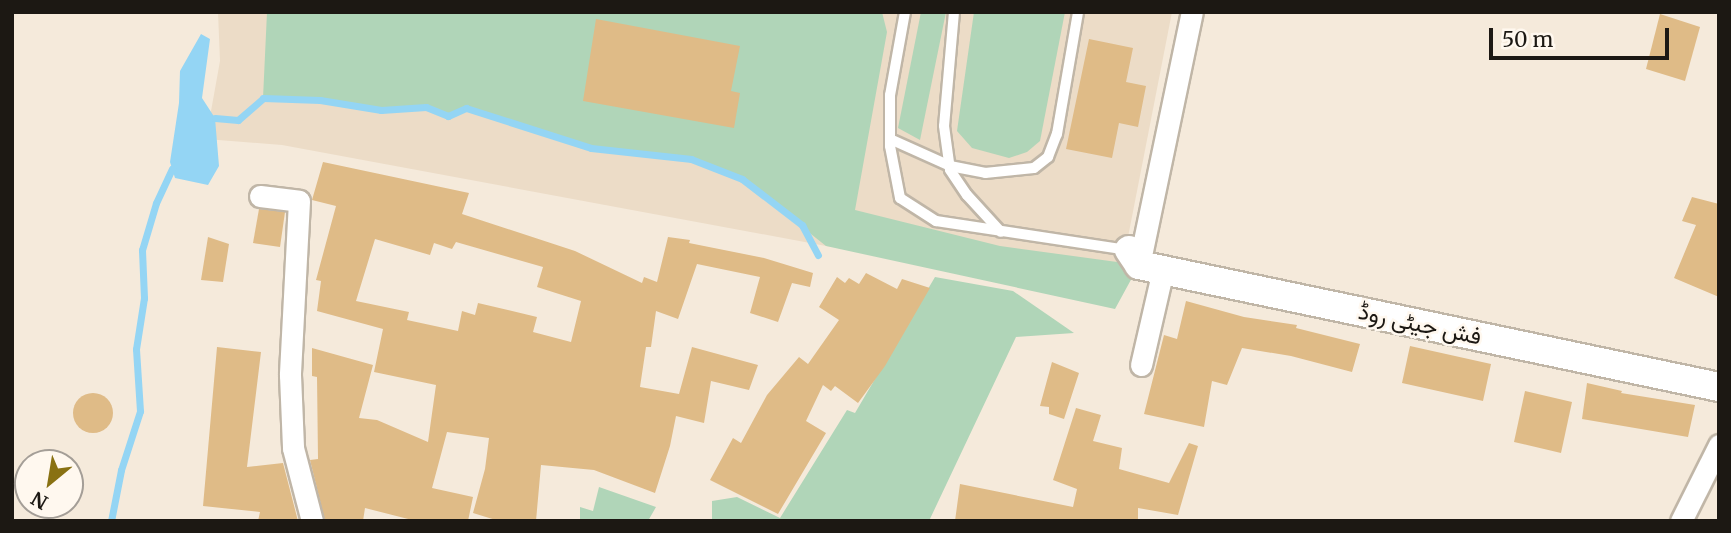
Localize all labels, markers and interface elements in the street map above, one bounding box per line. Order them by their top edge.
scale bar [1493,14,1673,58]
text: 50 m [1502,26,1553,53]
street label: فش جیٹی روڈ [1356,298,1484,350]
north arrow [14,449,84,519]
text: N [27,486,52,515]

